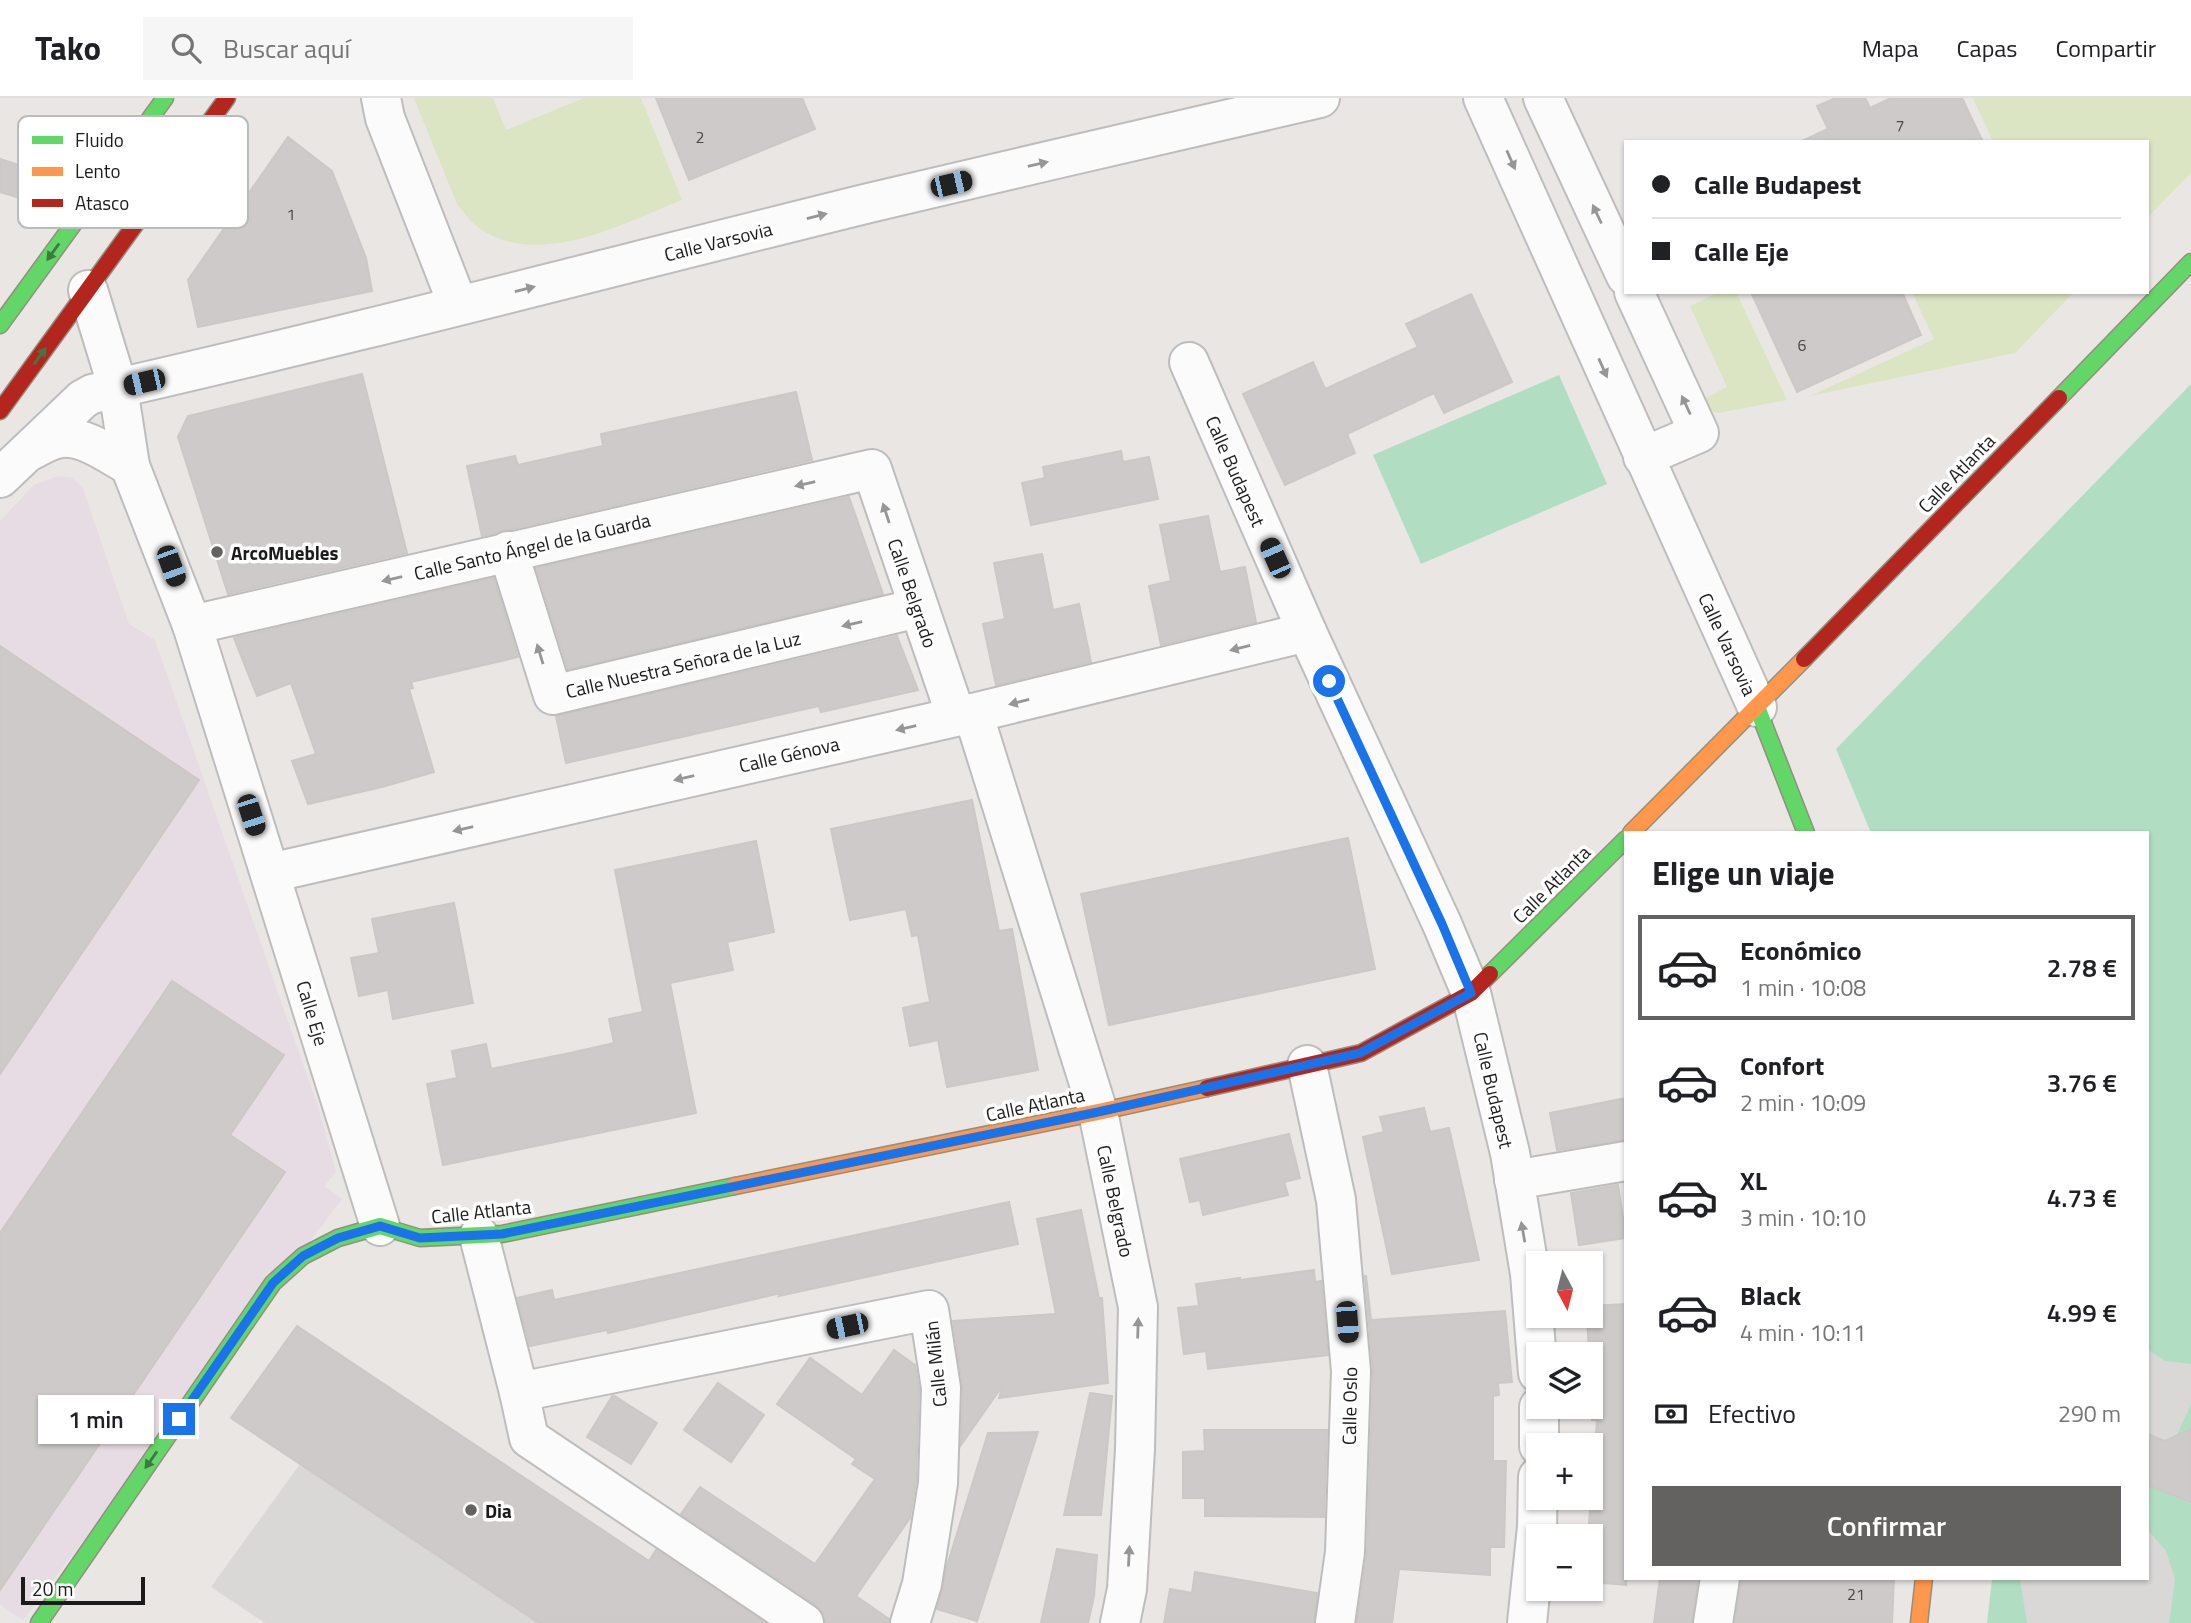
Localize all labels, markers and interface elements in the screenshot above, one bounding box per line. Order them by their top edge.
search box [143,17,633,80]
text: Tako [35,23,101,73]
icon: search [167,29,205,67]
text: Buscar aquí [223,29,350,68]
text: Mapa [1862,30,1919,66]
text: Capas [1957,30,2017,66]
text: Compartir [2055,30,2156,66]
house number: 7 [1896,113,1904,137]
legend [18,116,248,228]
text: Fluido [75,125,124,154]
house number: 2 [696,125,704,149]
one-way arrow [1506,150,1517,171]
text: Lento [75,156,120,185]
one-way arrow [1027,158,1049,169]
text: Calle Budapest [1694,165,1861,204]
car [929,169,974,199]
text: Atasco [75,188,129,217]
house number: 1 [287,202,295,226]
one-way arrow [1591,204,1603,224]
one-way arrow [806,210,828,221]
street label: Calle Varsovia [661,213,776,268]
text: Calle Eje [1694,232,1789,271]
one-way arrow [46,243,60,261]
one-way arrow [514,283,536,294]
house number: 6 [1798,333,1807,357]
one-way arrow [33,347,47,365]
one-way arrow [1597,358,1609,378]
car [122,367,167,397]
one-way arrow [1680,395,1692,415]
street label: Calle Budapest [1199,411,1274,531]
street label: Calle Atlanta [1911,426,2002,519]
one-way arrow [794,479,816,490]
one-way arrow [880,502,891,523]
street label: Calle Santo Ángel de la Guarda [411,505,654,587]
street label: Calle Belgrado [881,534,945,652]
car [1257,535,1294,581]
place label: ArcoMuebles [231,538,339,567]
car [154,543,189,589]
marker: ArcoMuebles [209,544,225,560]
one-way arrow [381,573,403,584]
street label: Calle Varsovia [1691,588,1765,701]
one-way arrow [841,619,863,630]
street label: Calle Nuestra Señora de la Luz [562,623,804,705]
one-way arrow [1229,643,1251,654]
one-way arrow [535,644,545,665]
route start [1313,665,1345,697]
one-way arrow [1008,697,1030,708]
one-way arrow [895,722,917,733]
street label: Calle Génova [736,728,843,780]
one-way arrow [673,773,695,784]
car [235,792,268,838]
one-way arrow [452,823,474,834]
street label: Calle Atlanta [1505,838,1597,930]
text: Elige un viaje [1652,849,1835,897]
text: Económico [1740,931,1862,970]
icon: car [1656,936,1719,999]
text: 2.78 € [2047,948,2117,987]
text: 1 min · 10:08 [1740,970,1866,1005]
street label: Calle Eje [289,977,337,1049]
street label: Calle Budapest [1466,1029,1522,1151]
text: Confort [1740,1046,1824,1085]
icon: car [1656,1051,1719,1114]
text: 3.76 € [2047,1063,2117,1102]
street label: Calle Atlanta [983,1079,1088,1129]
text: 2 min · 10:09 [1740,1085,1866,1120]
street label: Calle Belgrado [1090,1142,1142,1260]
text: XL [1740,1161,1767,1200]
icon: car [1656,1166,1719,1229]
text: 4.73 € [2047,1178,2117,1217]
street label: Calle Atlanta [430,1191,533,1231]
text: 3 min · 10:10 [1740,1200,1866,1235]
one-way arrow [1517,1221,1528,1243]
north arrow [1526,1251,1603,1328]
map controls [1526,1251,1603,1601]
text: Black [1740,1276,1801,1315]
icon: car [1656,1281,1719,1344]
text: 4.99 € [2047,1293,2117,1332]
car [1336,1300,1359,1344]
car [825,1311,870,1341]
text: 4 min · 10:11 [1740,1315,1866,1350]
one-way arrow [1132,1317,1143,1339]
street label: Calle Milán [916,1319,954,1409]
button: layers [1526,1342,1603,1419]
street label: Calle Oslo [1334,1367,1364,1445]
callout: 1 min [39,1394,154,1444]
text: Efectivo [1708,1394,1796,1433]
icon: cash [1652,1395,1690,1433]
text: 290 m [2058,1396,2121,1431]
text: 1 min [68,1402,124,1437]
route end [163,1403,195,1435]
button: + [1526,1433,1603,1510]
one-way arrow [144,1451,158,1469]
button: Confirmar [1652,1486,2121,1566]
place label: Dia [485,1496,512,1525]
marker: Dia [463,1502,479,1518]
button: − [1526,1524,1603,1601]
one-way arrow [1123,1544,1134,1566]
scale bar [21,1574,145,1606]
text: 20 m [32,1574,73,1603]
house number: 21 [1847,1582,1865,1606]

